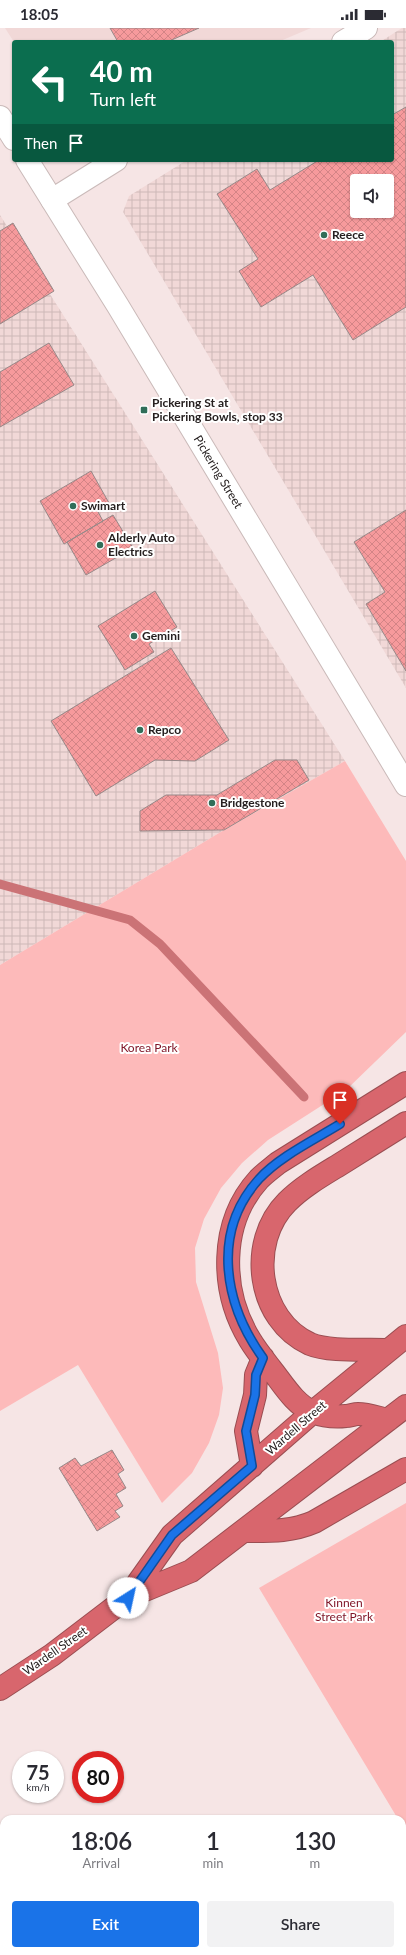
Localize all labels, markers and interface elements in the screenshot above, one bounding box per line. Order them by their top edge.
text: 18:05 [20,5,59,23]
text: 40 m [90,54,153,88]
icon: left [24,56,76,108]
text: Turn left [90,88,156,110]
icon: arrive [65,132,87,154]
text: Then [24,134,57,152]
map controls [350,174,394,218]
button: sound [350,174,394,218]
place label: Reece [332,227,365,242]
marker: Reece [319,230,329,240]
place label: Pickering St at Pickering Bowls, stop 33 [152,395,283,424]
marker: Pickering St at Pickering Bowls, stop 33 [139,405,149,415]
street label: Pickering Street [191,432,247,512]
place label: Swimart [81,498,126,513]
marker: Swimart [68,501,78,511]
place label: Alderly Auto Electrics [107,530,175,559]
marker: Alderly Auto Electrics [95,540,105,550]
place label: Gemini [142,628,180,643]
marker: Gemini [129,631,139,641]
place label: Repco [148,722,181,737]
marker: Repco [135,725,145,735]
place label: Bridgestone [220,795,285,810]
marker: Bridgestone [207,798,217,808]
park label: Korea Park [120,1040,179,1055]
pin [323,1083,357,1124]
icon: arrive [329,1089,351,1111]
street label: Wardell Street [262,1397,330,1458]
position arrow [107,1577,149,1619]
park label: Kinnen Street Park [315,1595,374,1624]
street label: Wardell Street [20,1622,90,1678]
speed limit sign: 80 [72,1751,124,1803]
text: 75 [26,1760,50,1784]
text: km/h [26,1781,50,1793]
text: 18:06 [70,1826,132,1855]
text: 1 [206,1826,220,1855]
text: 130 [294,1826,336,1855]
text: Arrival [83,1855,120,1871]
text: min [202,1855,224,1871]
text: m [309,1855,320,1871]
button: Exit [12,1901,199,1947]
button: Share [207,1901,394,1947]

